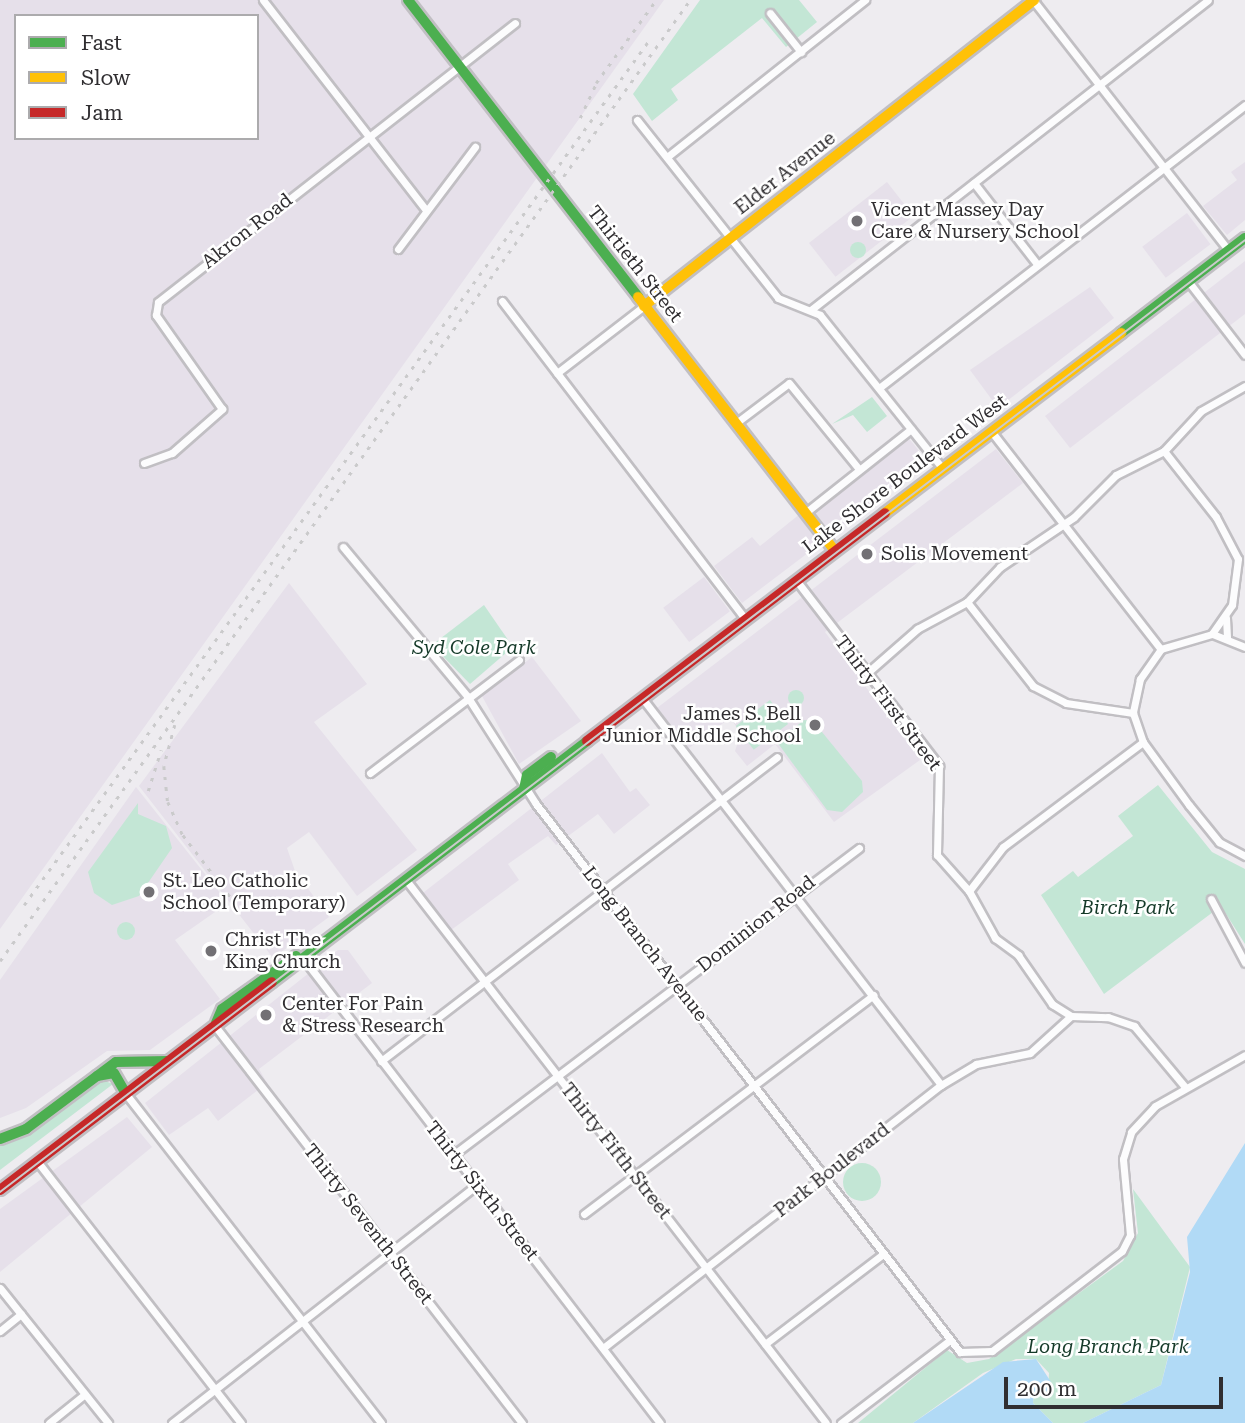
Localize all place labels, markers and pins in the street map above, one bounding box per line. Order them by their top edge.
place label: Vicent Massey Day Care & Nursery School [871,199,1079,243]
marker: Vicent Massey Day Care & Nursery School [849,213,865,229]
place label: Solis Movement [881,543,1028,565]
marker: Solis Movement [859,546,875,562]
place label: James S. Bell Junior Middle School [602,703,801,747]
marker: James S. Bell Junior Middle School [807,717,823,733]
place label: St. Leo Catholic School (Temporary) [163,870,345,914]
marker: St. Leo Catholic School (Temporary) [141,884,157,900]
place label: Christ The King Church [225,929,341,973]
marker: Christ The King Church [203,943,219,959]
place label: Center For Pain & Stress Research [282,993,444,1037]
marker: Center For Pain & Stress Research [256,1005,276,1025]

